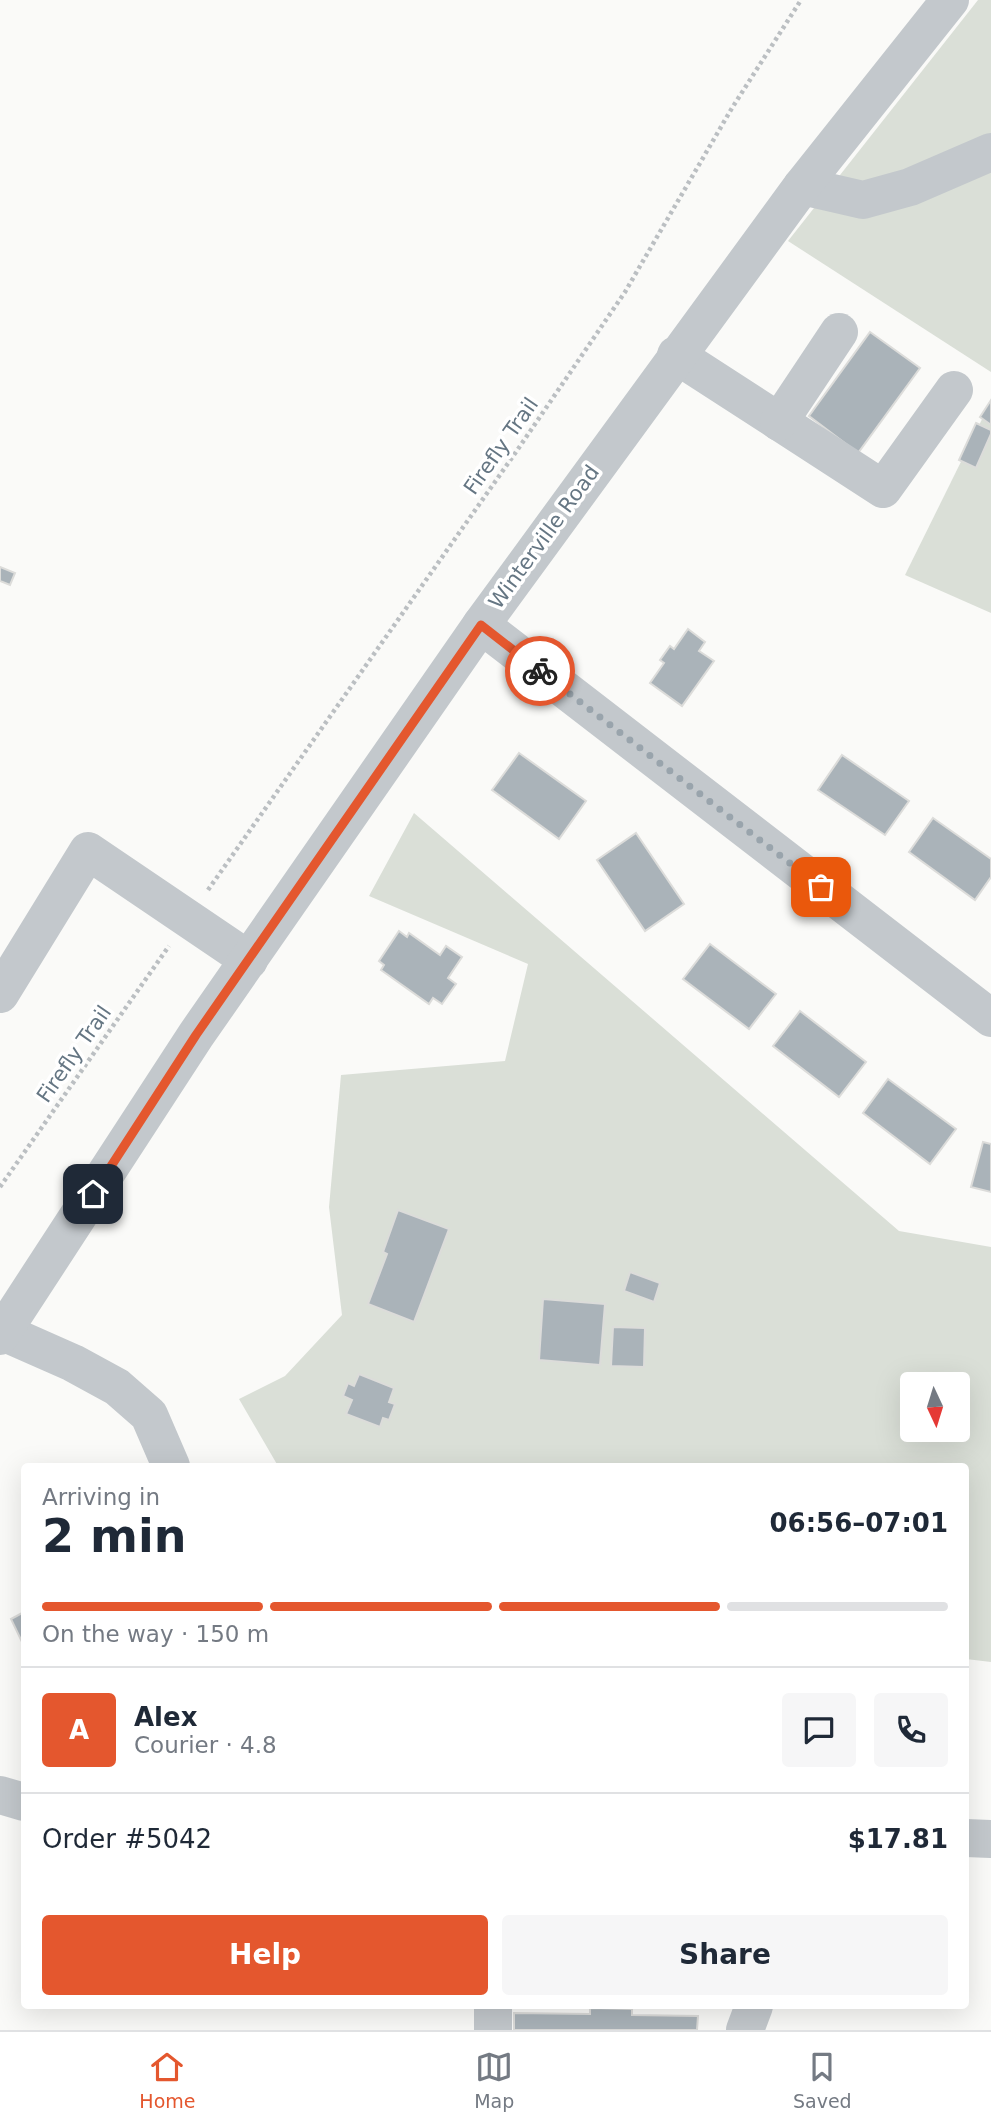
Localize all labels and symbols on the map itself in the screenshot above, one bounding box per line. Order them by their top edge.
street label: Firefly Trail [459,393,543,499]
street label: Winterville Road [484,461,604,613]
courier [505,636,575,706]
pin [791,857,851,917]
street label: Firefly Trail [32,1001,116,1107]
pin [63,1164,123,1224]
north arrow [900,1372,970,1442]

